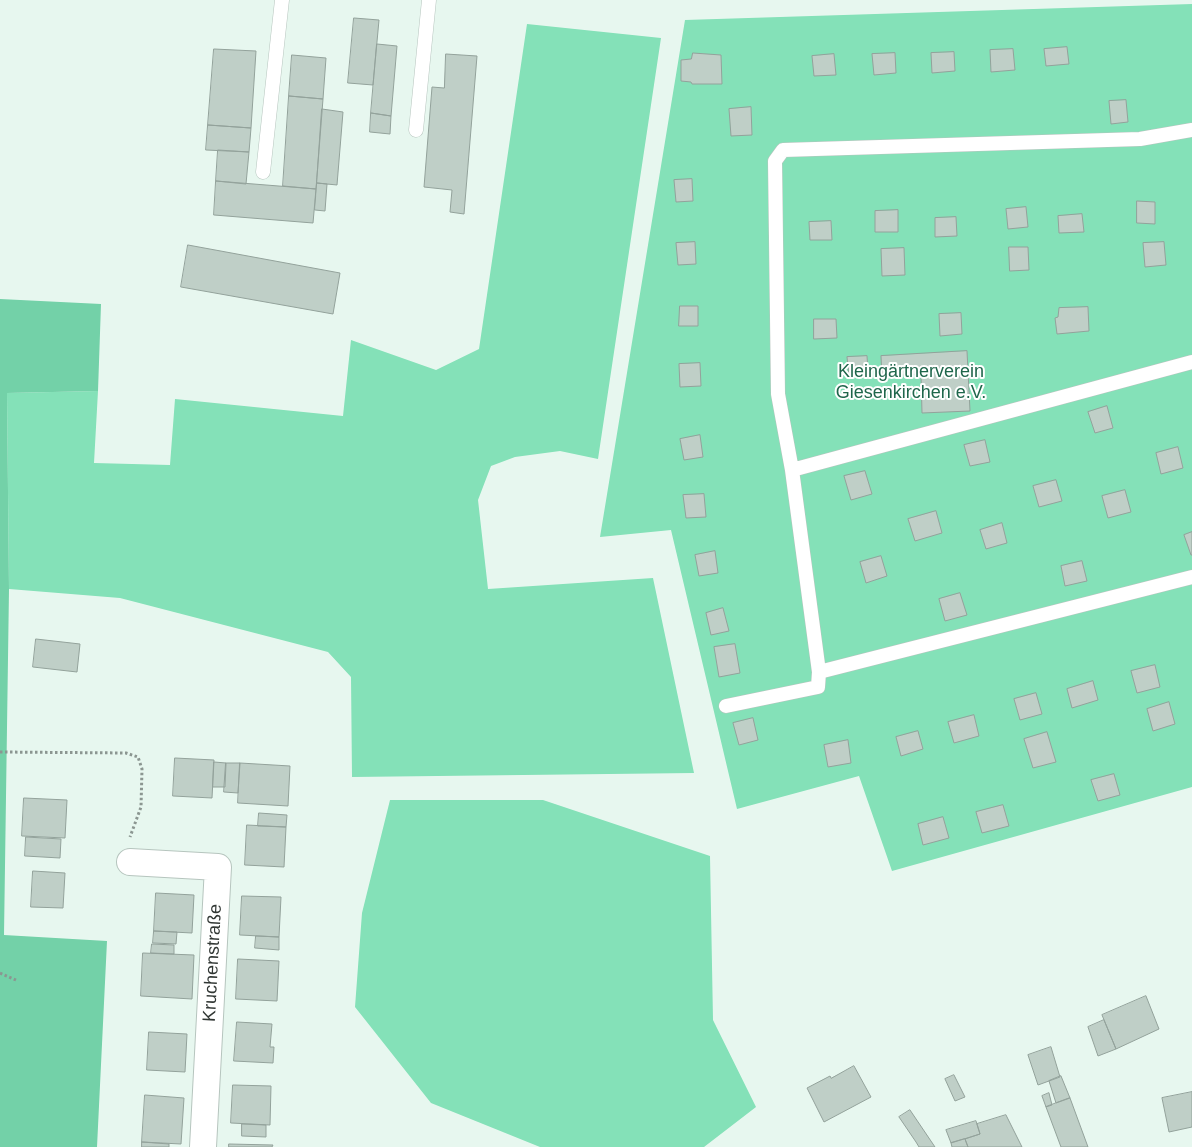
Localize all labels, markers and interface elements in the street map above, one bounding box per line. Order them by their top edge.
park label: Kleingärtnerverein Giesenkirchen e.V. [836,361,986,404]
street label: Kruchenstraße [199,903,227,1023]

